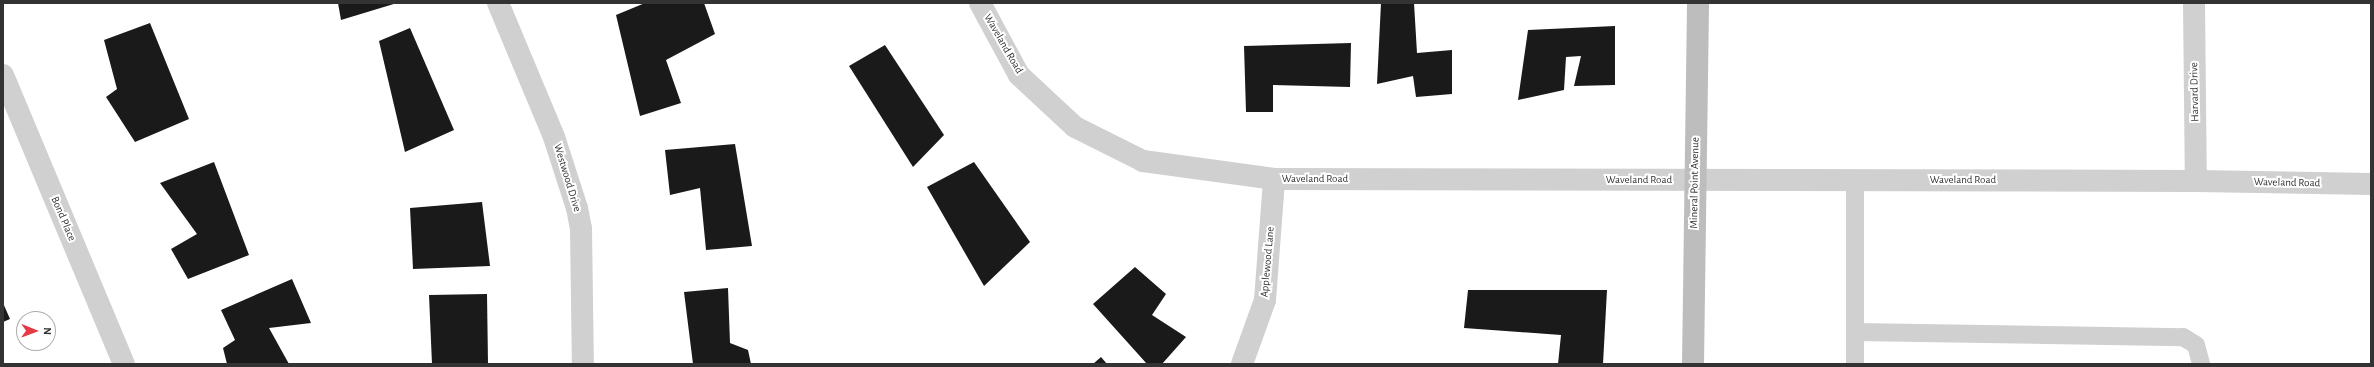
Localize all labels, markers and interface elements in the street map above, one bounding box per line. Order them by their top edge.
street label: Waveland Road [981,12,1025,76]
street label: Harvard Drive [2188,62,2202,122]
street label: Mineral Point Avenue [1688,137,1702,229]
street label: Westwood Drive [550,142,584,214]
street label: Waveland Road [1282,172,1348,186]
street label: Waveland Road [1606,173,1672,187]
street label: Waveland Road [1930,173,1996,187]
street label: Waveland Road [2254,176,2320,190]
street label: Bond Place [48,195,78,243]
street label: Applewood Lane [1258,226,1278,298]
north arrow [16,311,56,351]
text: N [42,327,53,335]

